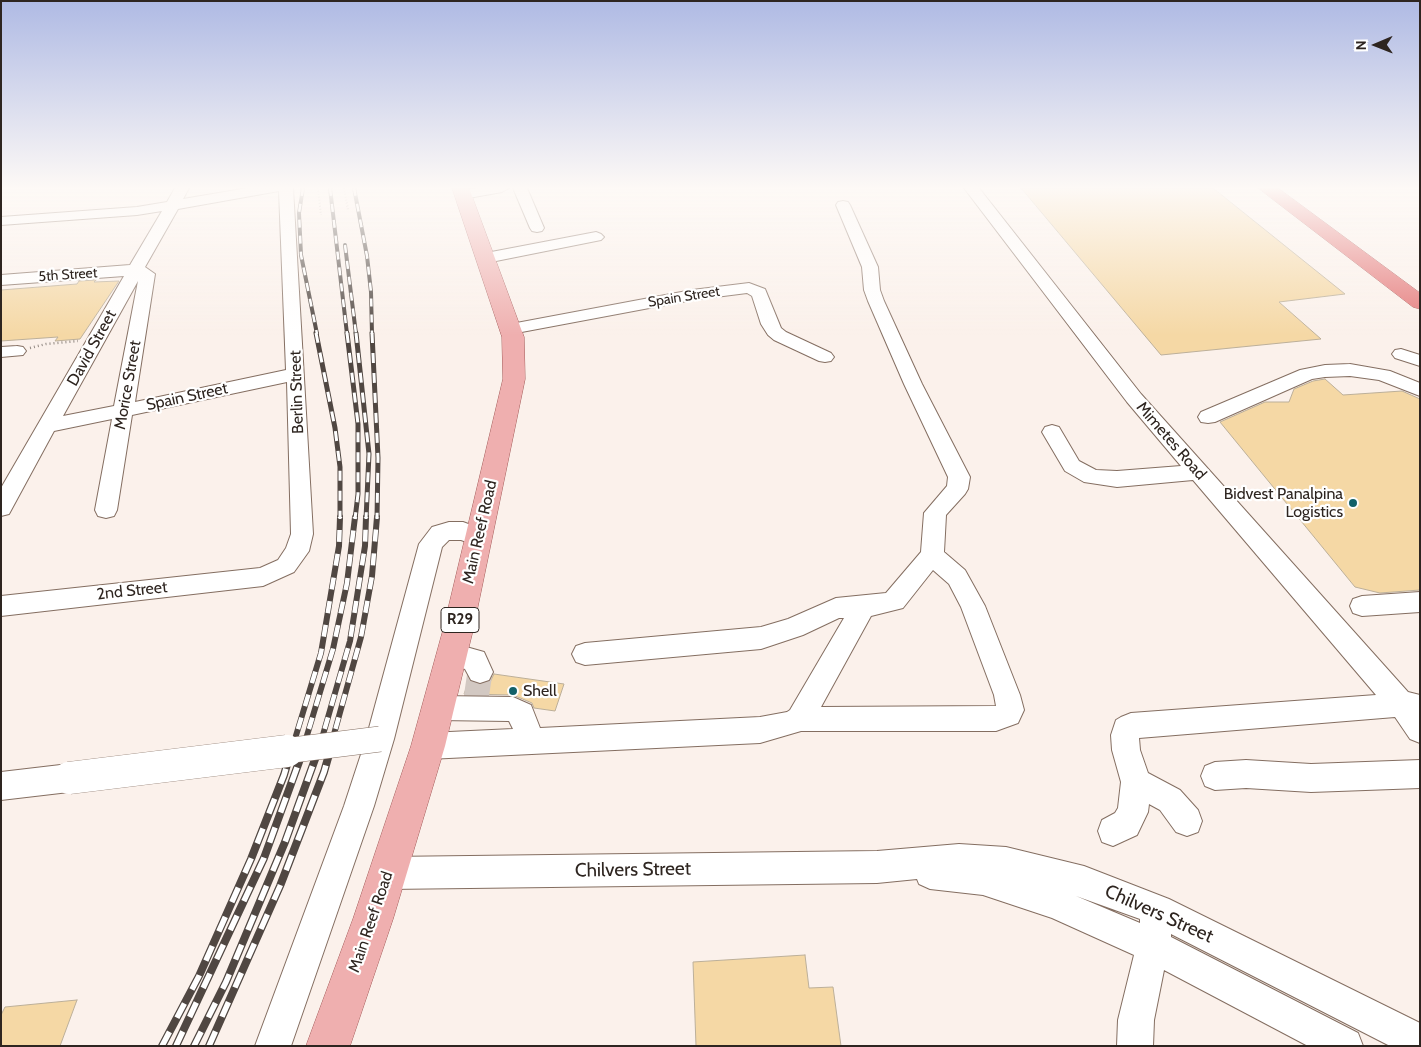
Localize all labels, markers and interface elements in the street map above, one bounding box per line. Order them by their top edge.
north arrow [1351,20,1401,70]
text: N [1352,40,1370,50]
street label: 5th Street [38,265,98,285]
street label: Spain Street [647,283,721,311]
street label: David Street [63,307,121,389]
street label: Morice Street [111,339,145,431]
street label: Berlin Street [286,350,308,434]
street label: Spain Street [144,379,230,415]
street label: Mimetes Road [1132,398,1210,484]
street label: Main Reef Road [459,478,501,586]
place label: Bidvest Panalpina Logistics [1224,484,1343,522]
marker: Bidvest Panalpina Logistics [1347,497,1359,509]
street label: 2nd Street [96,578,168,604]
road number: R29 [441,608,479,632]
place label: Shell [523,681,557,701]
marker: Shell [507,685,519,697]
street label: Chilvers Street [575,858,691,882]
street label: Main Reef Road [345,869,397,975]
street label: Chilvers Street [1101,880,1217,948]

